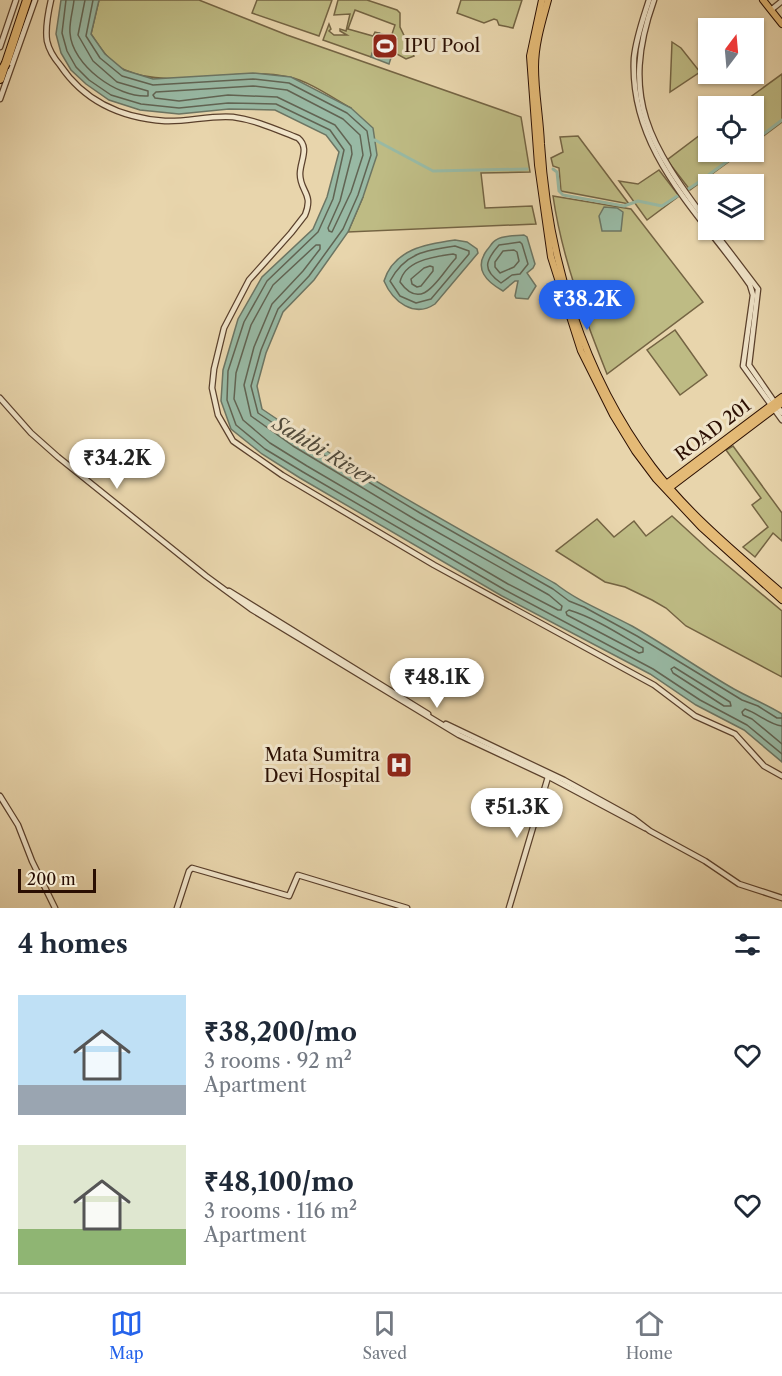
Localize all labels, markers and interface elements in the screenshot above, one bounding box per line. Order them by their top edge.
north arrow [698,18,764,84]
map controls [698,18,764,240]
sports icon: IPU Pool [370,31,400,61]
place label: IPU Pool [404,35,480,57]
button: locate [698,96,764,162]
button: layers [698,174,764,240]
pin: ₹38.2K [538,280,636,331]
text: ₹38.2K [553,287,621,311]
street label: ROAD 201 [671,394,756,466]
water label: Sahibi River [268,411,381,492]
pin: ₹34.2K [68,439,166,490]
text: ₹34.2K [83,446,151,470]
pin: ₹48.1K [388,658,486,709]
text: ₹48.1K [404,665,470,689]
place label: Mata Sumitra Devi Hospital [264,744,381,787]
hospital icon: Mata Sumitra Devi Hospital [384,750,414,780]
pin: ₹51.3K [468,788,566,839]
text: ₹51.3K [485,795,549,819]
scale bar [18,866,96,894]
text: 200 m [27,869,76,889]
text: 4 homes [18,928,128,960]
icon: filters [731,928,764,961]
text: ₹38,200/mo [204,1016,357,1048]
icon: home [66,1019,138,1091]
icon: heart [731,1039,764,1072]
text: 3 rooms · 92 m² [204,1049,352,1073]
text: Apartment [204,1073,307,1097]
text: ₹48,100/mo [204,1166,354,1198]
icon: home [66,1169,138,1241]
icon: heart [731,1189,764,1222]
text: 3 rooms · 116 m² [204,1199,357,1223]
text: Apartment [204,1223,307,1247]
tab: Map [109,1307,144,1363]
tab: Saved [362,1307,407,1363]
tab: Home [626,1307,673,1363]

